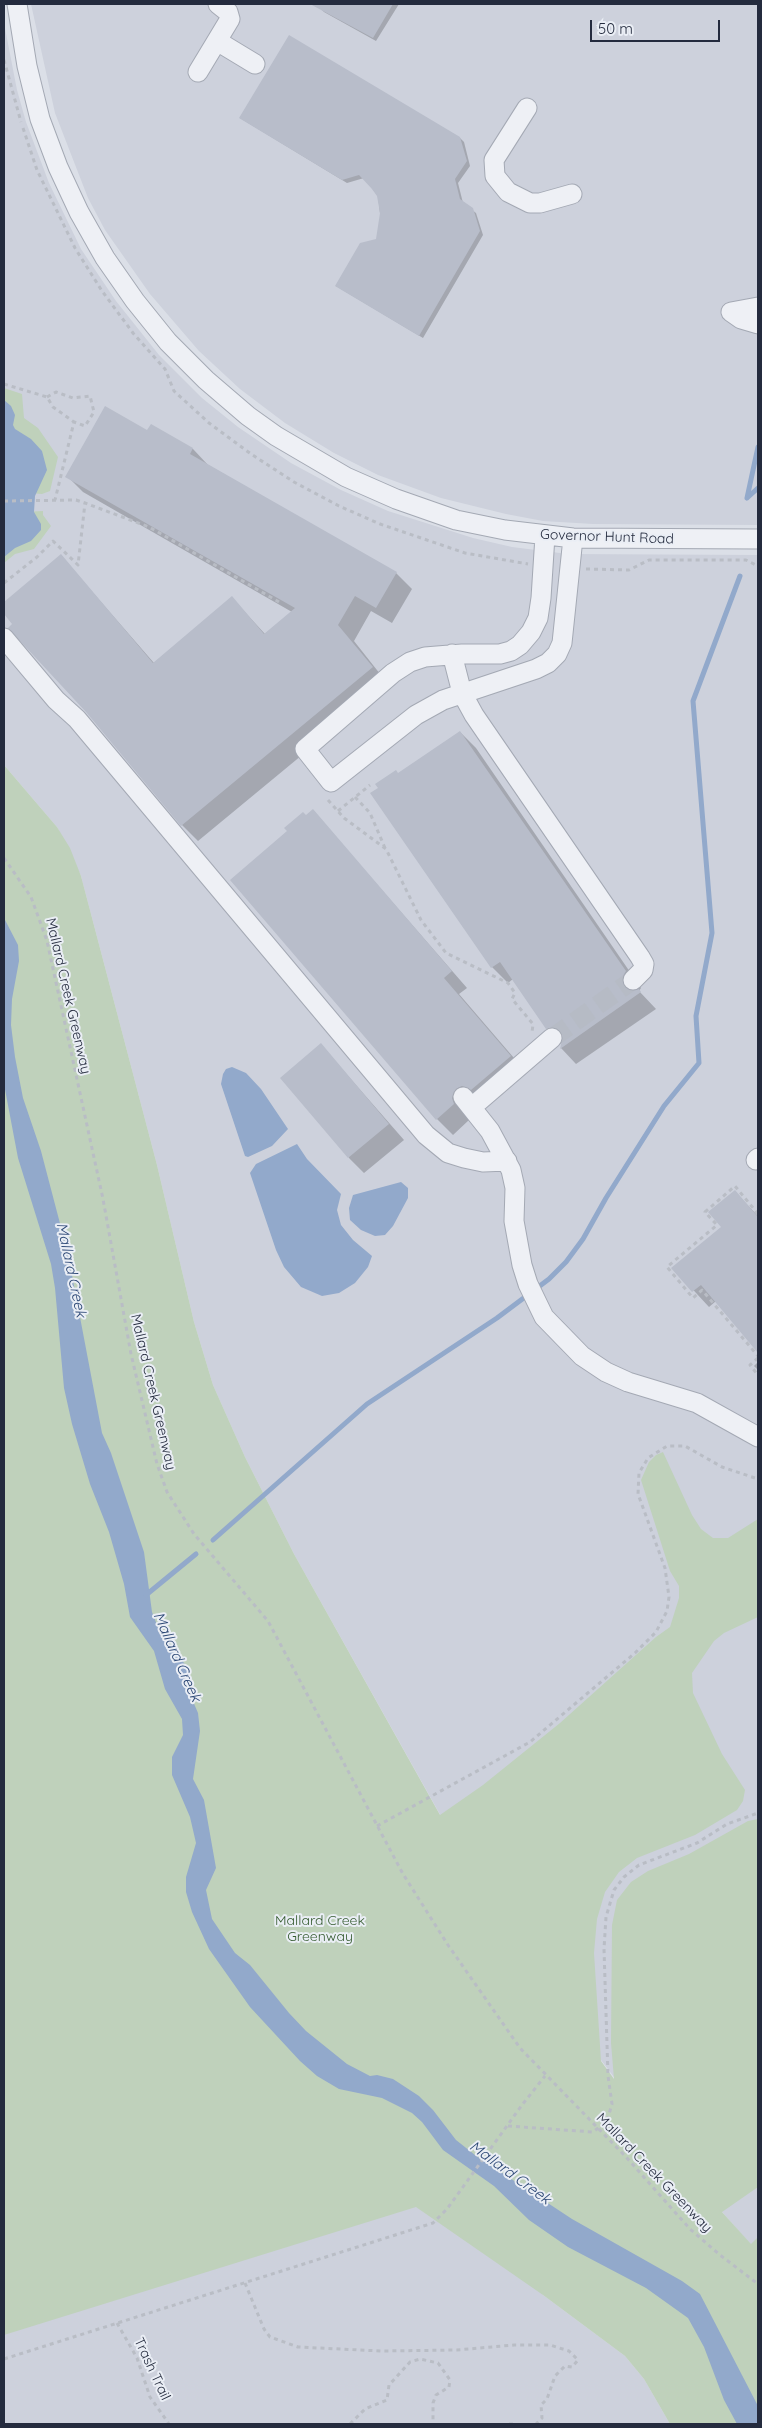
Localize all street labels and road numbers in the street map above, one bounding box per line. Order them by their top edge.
street label: Governor Hunt Road [540,526,674,548]
street label: Mallard Creek Greenway [42,916,94,1076]
street label: Mallard Creek Greenway [127,1312,179,1472]
street label: Mallard Creek Greenway [593,2110,715,2236]
street label: Trash Trail [130,2335,174,2403]

